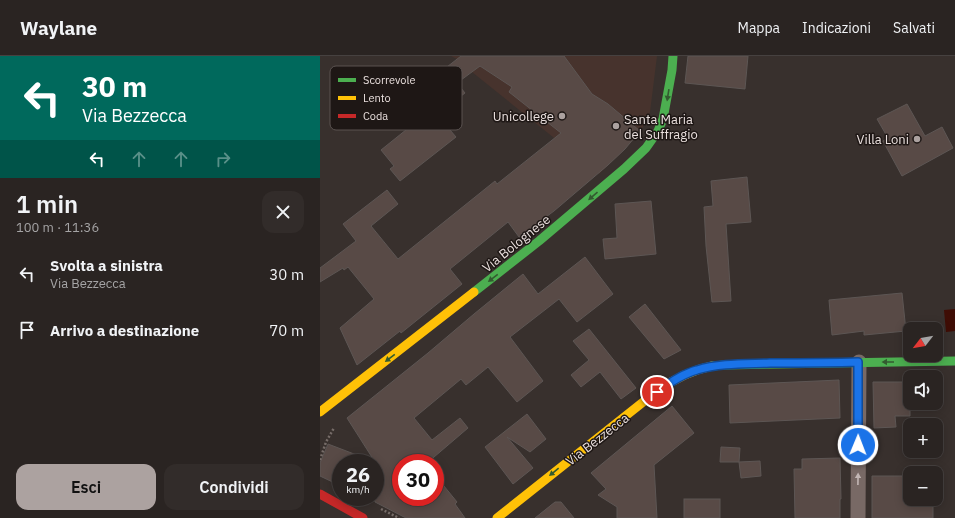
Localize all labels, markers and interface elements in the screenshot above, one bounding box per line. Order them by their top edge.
text: Waylane [20,16,97,40]
text: Mappa [738,19,780,37]
text: Indicazioni [802,19,871,37]
text: Salvati [893,19,935,37]
legend [330,66,462,130]
text: 30 m [82,68,147,105]
icon: left [16,72,68,124]
text: Scorrevole [363,73,416,87]
one-way arrow [665,89,671,101]
text: Lento [363,91,391,105]
text: Via Bezzecca [82,104,187,127]
place label: Unicollege [493,108,554,125]
text: Coda [363,109,388,123]
marker: Unicollege [557,111,567,121]
place label: Santa Maria del Suffragio [624,111,698,143]
marker: Santa Maria del Suffragio [611,121,621,131]
place label: Villa Loni [857,131,909,148]
marker: Villa Loni [912,134,922,144]
icon: left [86,148,108,170]
icon: ahead [128,148,150,170]
icon: ahead [170,148,192,170]
icon: right [212,148,234,170]
text: 1 min [16,188,78,220]
button: close [262,191,304,233]
one-way arrow [588,191,599,200]
street label: Via Bolognese [479,211,554,276]
text: 100 m · 11:36 [16,219,99,236]
text: Svolta a sinistra [50,256,163,275]
icon: left [16,263,38,285]
text: 30 m [269,265,304,284]
one-way arrow [487,274,498,282]
text: Via Bezzecca [50,275,126,292]
icon: arrive [16,319,38,341]
text: Arrivo a destinazione [50,321,199,340]
text: 70 m [269,321,304,340]
north arrow [903,322,943,362]
map controls [903,322,943,506]
one-way arrow [385,354,395,362]
one-way arrow [881,359,894,365]
button: sound [903,370,943,410]
pin [640,375,674,409]
icon: arrive [646,381,668,403]
street label: Via Bezzecca [562,409,632,469]
button: + [903,418,943,458]
position arrow [837,424,879,466]
speed limit sign: 30 [392,454,444,506]
text: 26 [346,461,370,488]
button: Esci [16,464,156,510]
button: Condividi [164,464,304,510]
button: − [903,466,943,506]
one-way arrow [549,468,560,477]
one-way arrow [855,472,861,485]
text: km/h [346,483,370,496]

